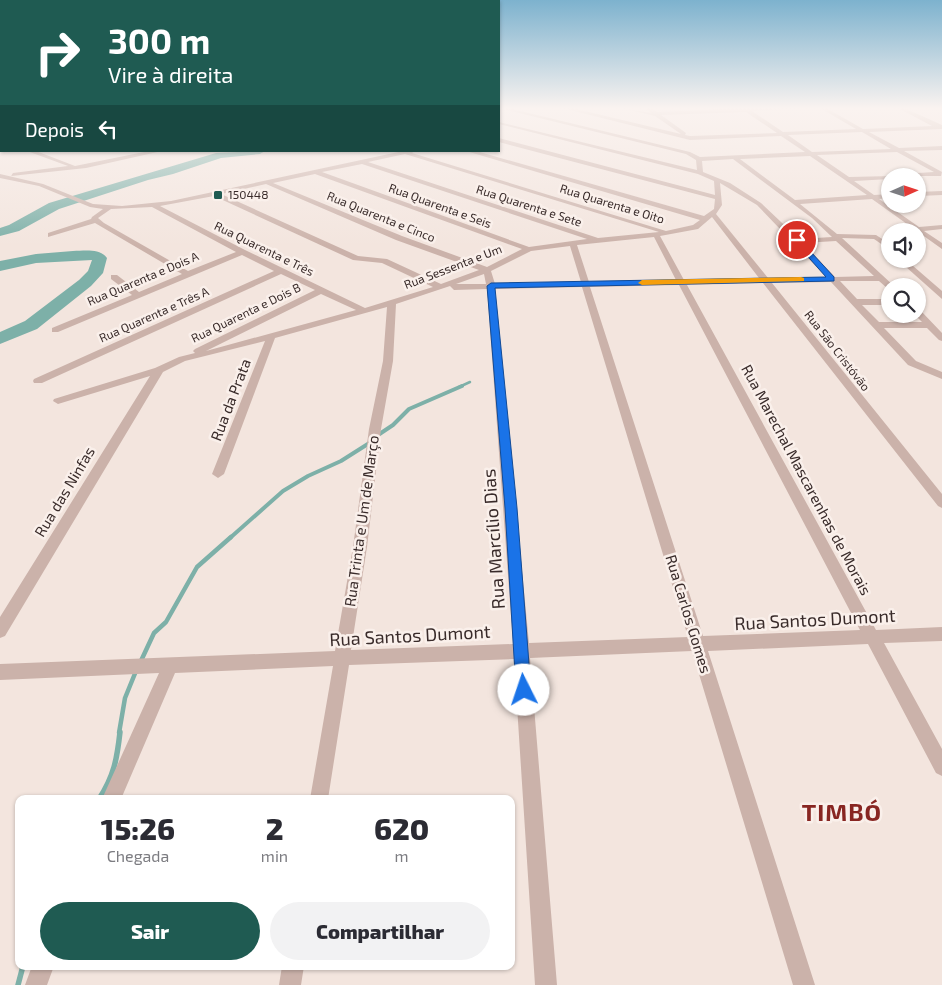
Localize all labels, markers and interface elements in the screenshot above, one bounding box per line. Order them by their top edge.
text: 300 m [108,19,210,61]
icon: right [25,20,90,85]
text: Vire à direita [108,61,233,87]
icon: left [94,115,122,143]
text: Depois [25,118,84,141]
north arrow [881,168,926,212]
map controls [881,168,926,323]
street label: Rua Quarenta e Seis [387,180,494,231]
street label: Rua Quarenta e Sete [474,181,584,230]
street label: Rua Quarenta e Oito [558,181,666,227]
place label: 150448 [228,187,269,201]
street label: Rua Quarenta e Cinco [325,188,438,245]
marker: 150448 [212,189,224,201]
street label: Rua Quarenta e Três [212,218,316,279]
pin [776,219,818,261]
button: sound [881,223,926,268]
icon: arrive [783,226,811,254]
street label: Rua Sessenta e Um [402,241,504,291]
street label: Rua Quarenta e Dois A [85,248,201,309]
button: search [881,278,926,323]
street label: Rua Quarenta e Dois B [189,280,303,346]
street label: Rua Quarenta e Três A [97,283,212,346]
street label: Rua São Cristóvão [802,307,874,393]
street label: Rua da Prata [206,356,254,443]
street label: Rua Marechal Mascarenhas de Morais [738,361,876,598]
street label: Rua Trinta e Um de Março [340,434,383,608]
street label: Rua das Ninfas [30,443,98,540]
street label: Rua Marcílio Dias [477,468,509,610]
street label: Rua Carlos Gomes [662,552,716,675]
street label: Rua Santos Dumont [734,604,896,634]
street label: Rua Santos Dumont [329,620,491,650]
position arrow [497,663,549,715]
district label: TIMBÓ [802,797,882,826]
text: 15:26 [101,810,175,846]
text: 2 [266,810,283,846]
text: 620 [374,810,429,846]
text: Chegada [107,846,169,865]
text: min [261,846,288,865]
text: m [395,846,409,865]
button: Sair [40,902,260,960]
button: Compartilhar [270,902,490,960]

